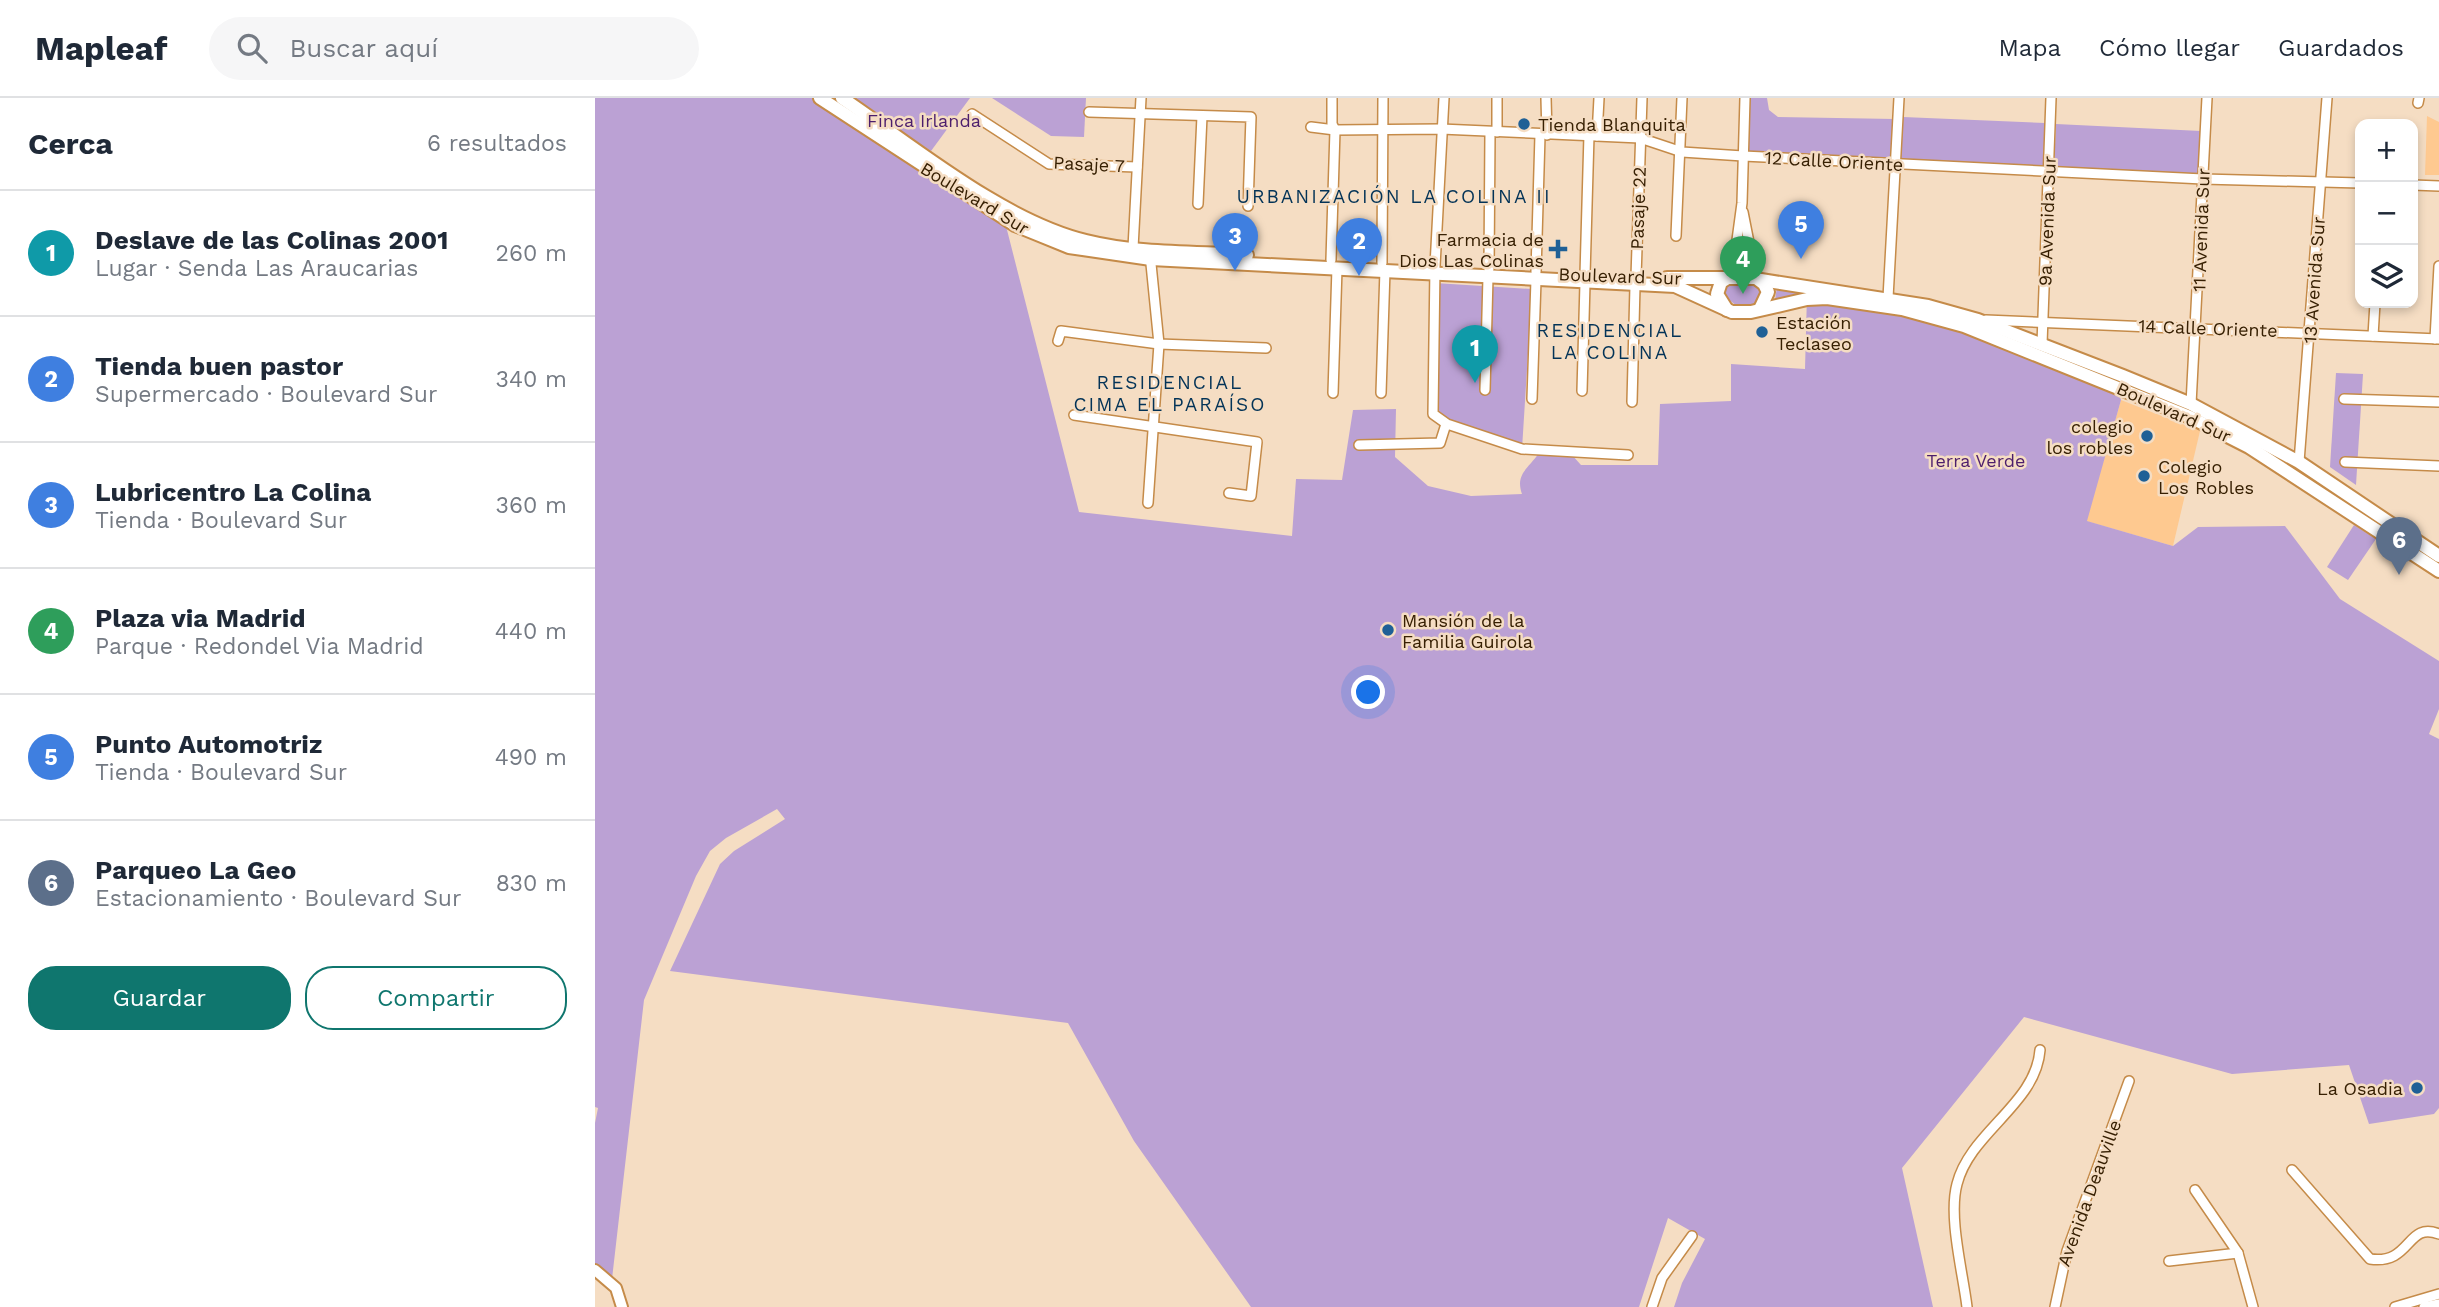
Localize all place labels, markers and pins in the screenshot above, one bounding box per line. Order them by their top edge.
place label: Tienda Blanquita [1538,114,1686,135]
marker: Tienda Blanquita [1516,116,1532,132]
pin: 5 [1778,201,1824,259]
pin: 3 [1212,213,1258,271]
pin: 2 [1336,218,1382,276]
place label: Farmacia de Dios Las Colinas [1399,229,1544,271]
pin: 4 [1720,236,1766,294]
marker: Farmacia de Dios Las Colinas [1550,241,1566,257]
place label: Estación Teclaseo [1776,312,1852,354]
marker: Estación Teclaseo [1754,324,1770,340]
pin: 1 [1452,325,1498,383]
place label: colegio los robles [2047,416,2133,458]
marker: colegio los robles [2139,428,2155,444]
place label: Colegio Los Robles [2158,456,2254,498]
marker: Colegio Los Robles [2136,468,2152,484]
pin: 6 [2376,517,2422,575]
place label: Mansión de la Familia Guirola [1402,610,1533,652]
marker: Mansión de la Familia Guirola [1380,622,1396,638]
place label: La Osadia [2317,1078,2403,1099]
marker: La Osadia [2409,1080,2425,1096]

